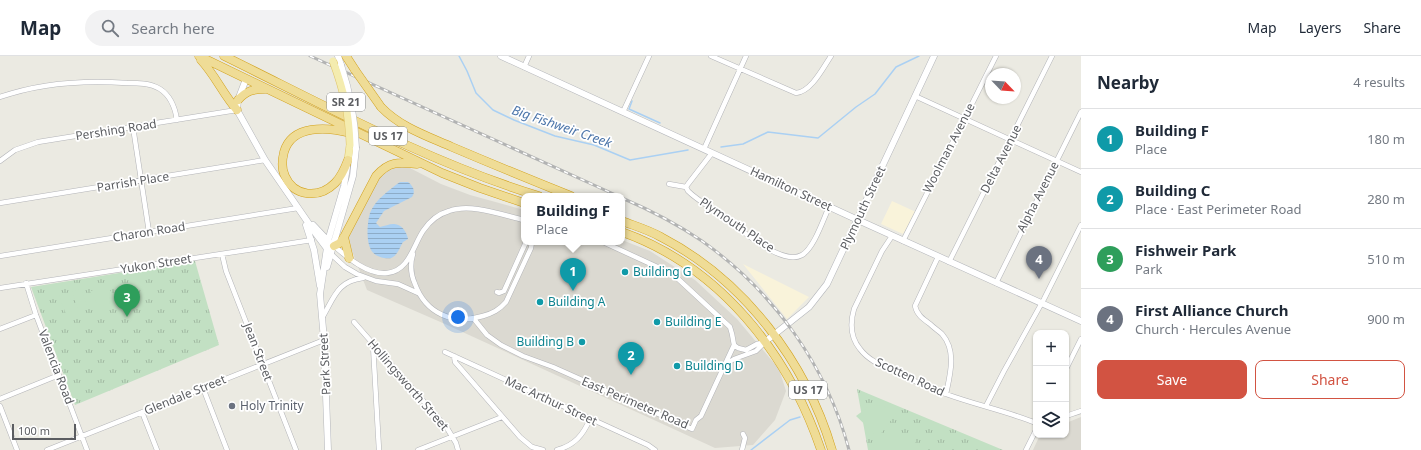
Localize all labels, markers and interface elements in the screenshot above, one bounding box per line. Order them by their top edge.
search box [85,10,365,46]
text: Map [20,15,61,41]
icon: search [99,17,121,39]
text: Search here [131,18,215,38]
text: Map [1248,18,1277,37]
text: Layers [1299,18,1341,37]
text: Share [1363,18,1401,37]
north arrow [985,68,1021,104]
text: Nearby [1097,71,1159,94]
text: 4 results [1353,73,1405,91]
road number: SR 21 [327,93,365,111]
water label: Big Fishweir Creek [510,100,615,152]
street label: Woolman Avenue [918,100,979,196]
street label: Pershing Road [74,115,158,144]
text: Building F [1135,120,1209,140]
street label: Delta Avenue [976,121,1025,196]
road number: US 17 [369,127,407,145]
text: 1 [1106,130,1114,148]
text: 180 m [1367,130,1405,148]
text: Place [1135,140,1167,158]
street label: Alpha Avenue [1012,158,1063,235]
street label: Hamilton Street [747,162,836,215]
street label: Plymouth Street [836,162,890,253]
street label: Parrish Place [96,167,170,196]
text: Building C [1135,180,1210,200]
text: 2 [1106,190,1114,208]
text: 280 m [1367,190,1405,208]
popup [521,193,625,245]
street label: Plymouth Place [697,193,778,256]
text: Building F [536,200,610,220]
text: Place · East Perimeter Road [1135,200,1302,218]
street label: Charon Road [111,217,186,246]
text: Place [536,220,568,238]
text: Fishweir Park [1135,240,1236,260]
pin: 4 [1026,246,1052,279]
street label: Yukon Street [119,249,193,277]
text: 3 [1106,250,1114,268]
text: 510 m [1367,250,1405,268]
pin: 1 [560,258,586,291]
text: Park [1135,260,1162,278]
place label: Building G [633,263,692,280]
marker: Building G [620,267,630,277]
pin: 3 [114,284,140,317]
place label: Building A [548,293,606,310]
marker: Building A [535,297,545,307]
text: First Alliance Church [1135,300,1289,320]
your location [448,307,468,327]
text: 4 [1106,310,1114,328]
text: 900 m [1367,310,1405,328]
place label: Building E [665,313,721,330]
marker: Building E [652,317,662,327]
street label: Jean Street [239,319,278,384]
text: Church · Hercules Avenue [1135,320,1291,338]
street label: Valencia Road [34,327,78,407]
map controls [1033,330,1069,438]
button: + [1033,330,1069,366]
street label: Park Street [314,332,335,395]
place label: Building B [516,333,574,350]
street label: Hollingsworth Street [364,335,453,435]
marker: Building B [577,337,587,347]
pin: 2 [618,342,644,375]
street label: Scotten Road [873,353,948,400]
place label: Building D [685,357,744,374]
button: Save [1097,360,1247,399]
button: Share [1255,360,1405,399]
marker: Building D [672,361,682,371]
button: − [1033,366,1069,402]
street label: Glendale Street [141,370,229,419]
street label: Mac Arthur Street [502,372,601,430]
street label: East Perimeter Road [579,372,691,433]
road number: US 17 [789,381,827,399]
place label: Holy Trinity [240,397,304,414]
marker: Holy Trinity [227,401,237,411]
button: layers [1033,402,1069,438]
scale bar [12,422,76,441]
text: 100 m [18,423,50,438]

